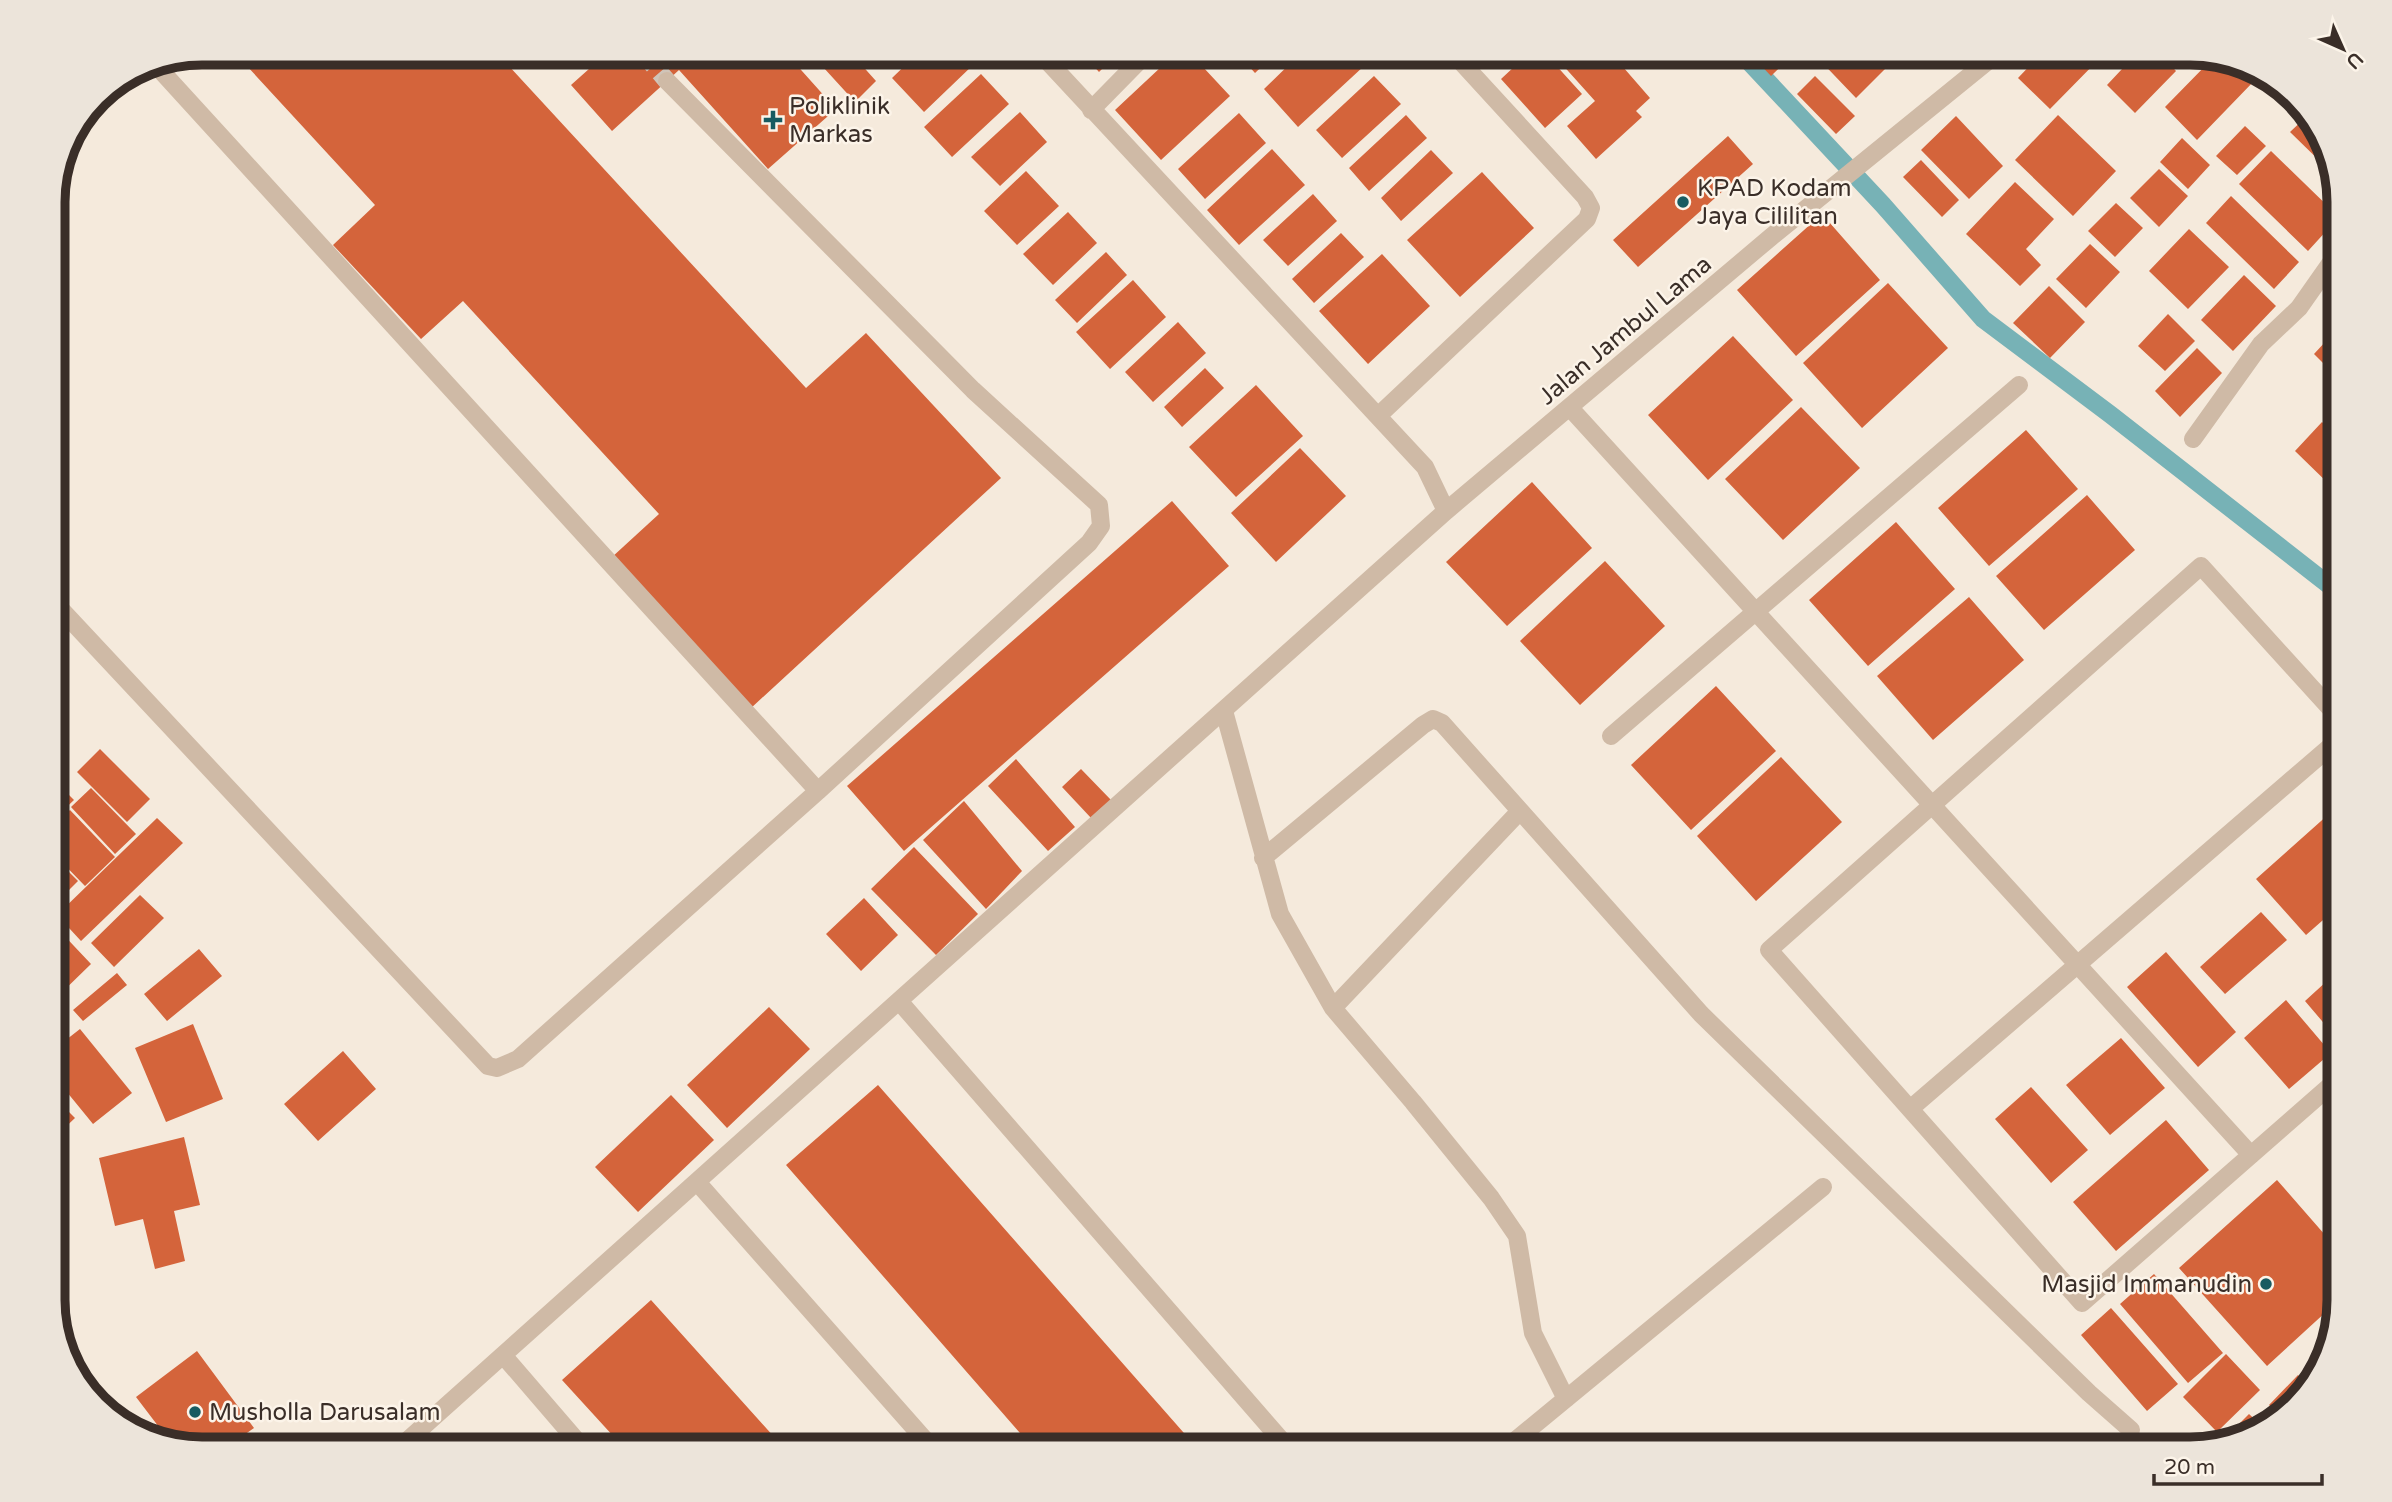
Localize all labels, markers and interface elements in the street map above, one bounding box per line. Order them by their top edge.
north arrow [2308,14,2378,84]
text: U [2341,47,2367,73]
place label: Poliklinik Markas [789,92,890,149]
marker: Poliklinik Markas [763,110,783,130]
place label: KPAD Kodam Jaya Cililitan [1697,174,1852,231]
marker: KPAD Kodam Jaya Cililitan [1675,194,1691,210]
street label: Jalan Jambul Lama [1533,250,1718,411]
place label: Masjid Immanudin [2041,1270,2252,1299]
marker: Masjid Immanudin [2258,1276,2274,1292]
place label: Musholla Darusalam [209,1398,440,1427]
marker: Musholla Darusalam [187,1404,203,1420]
scale bar [2154,1442,2322,1486]
text: 20 m [2164,1455,2215,1480]

